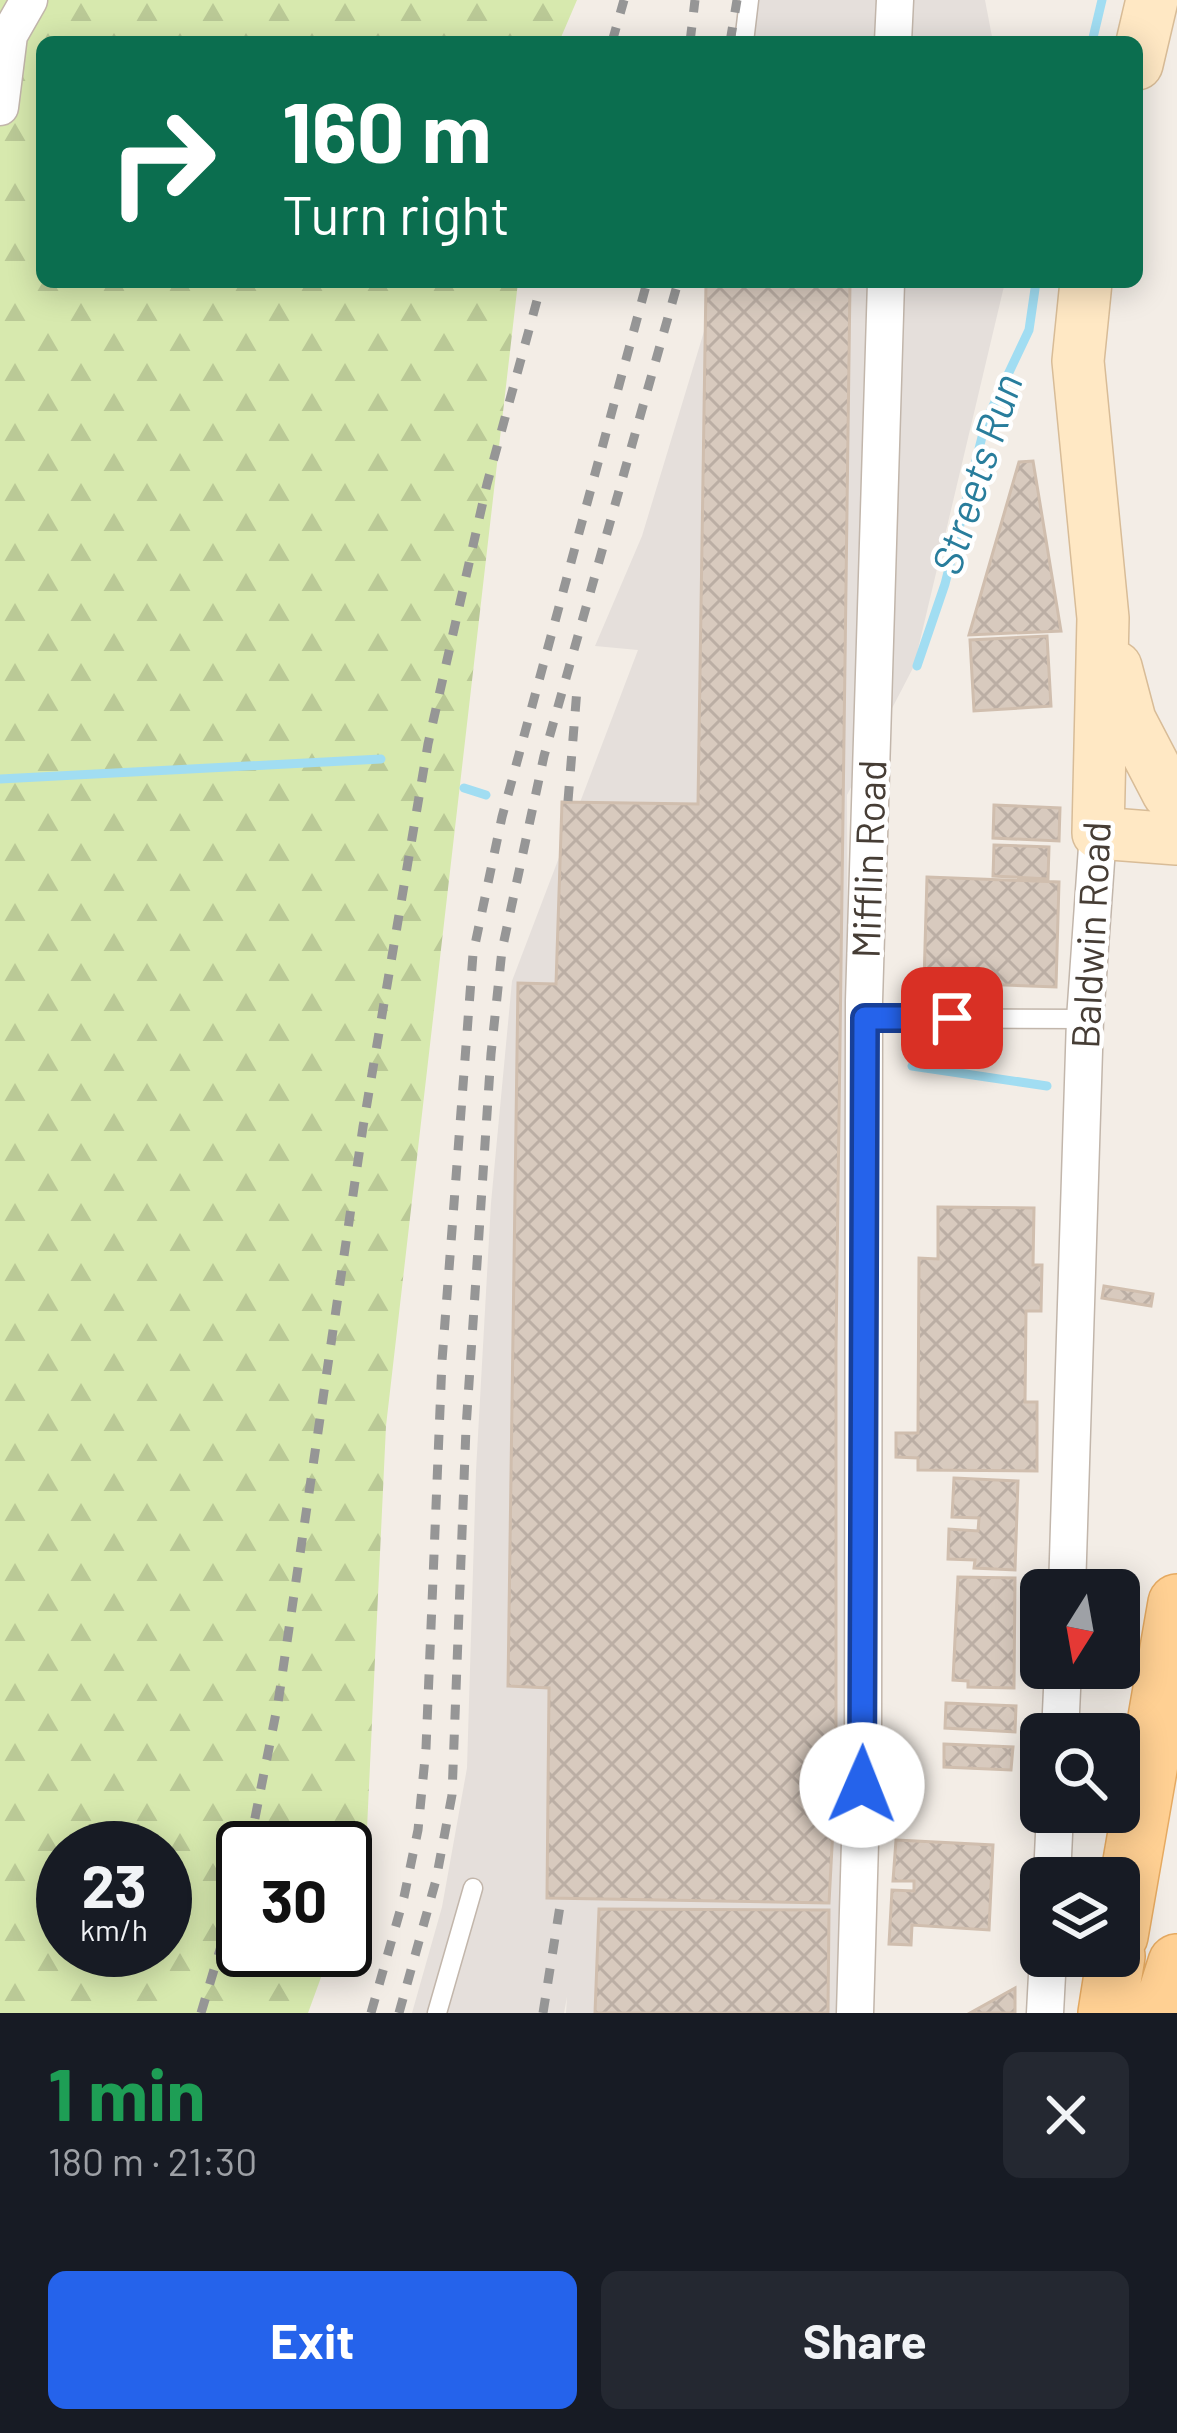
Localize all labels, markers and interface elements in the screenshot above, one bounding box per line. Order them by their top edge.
text: 160 m [282,79,492,180]
icon: right [84,84,240,240]
text: Turn right [282,181,510,246]
water label: Streets Run [919,367,1031,580]
street label: Mifflin Road [841,759,894,959]
street label: Baldwin Road [1060,820,1119,1050]
pin [901,967,1003,1069]
icon: arrive [919,985,985,1051]
north arrow [1020,1569,1140,1689]
map controls [1020,1569,1140,1977]
button: search [1020,1713,1140,1833]
position arrow [799,1722,925,1848]
speed limit sign: 30 [216,1821,372,1977]
text: 23 [81,1848,147,1920]
button: layers [1020,1857,1140,1977]
text: km/h [80,1911,148,1947]
text: 1 min [48,2049,206,2135]
button: close [1003,2052,1129,2178]
text: 180 m · 21:30 [48,2137,257,2184]
button: Exit [48,2271,577,2409]
button: Share [601,2271,1129,2409]

